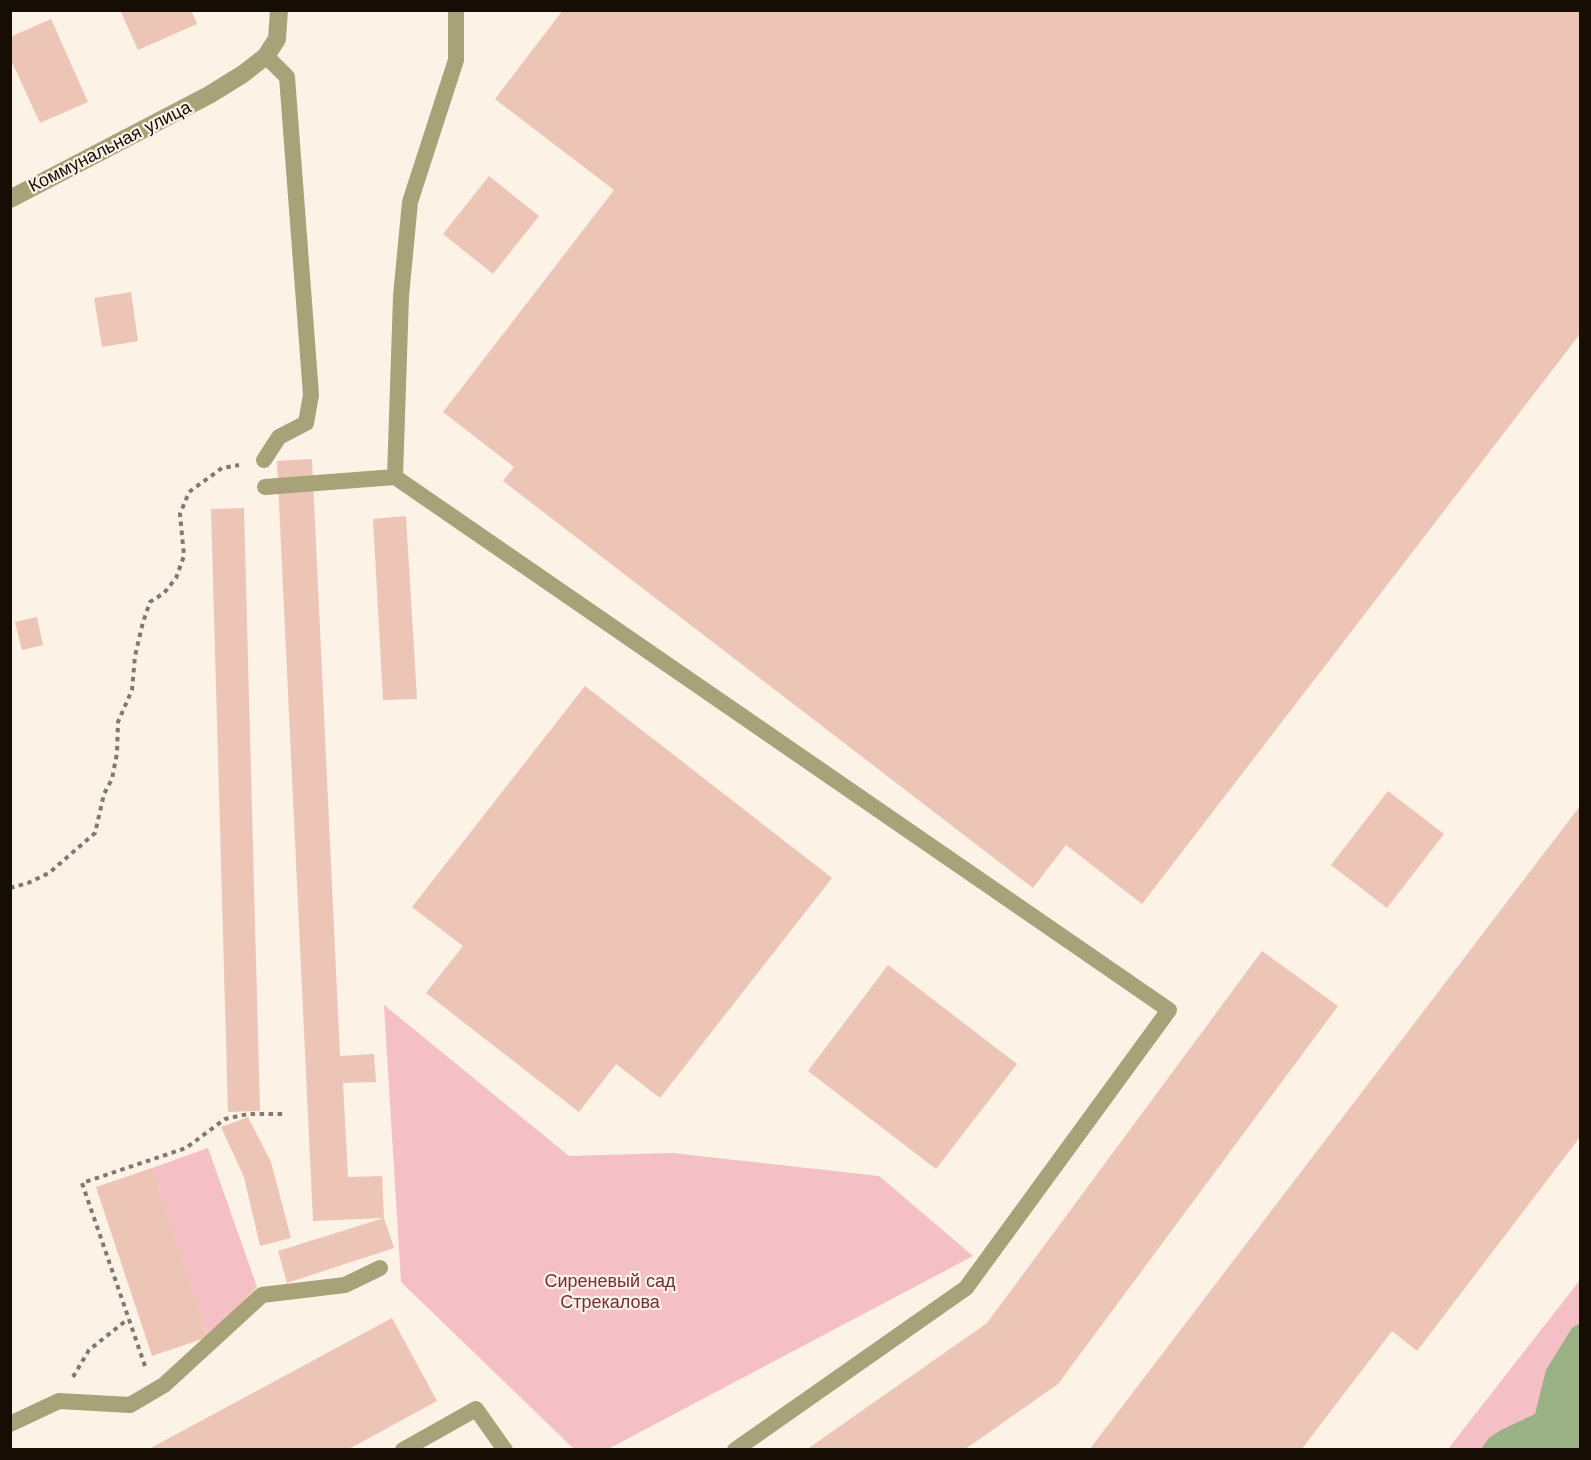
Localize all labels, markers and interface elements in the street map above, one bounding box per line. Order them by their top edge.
street label: Коммунальная улица [25,97,195,197]
park label: Сиреневый сад Стрекалова [544,1271,676,1314]

